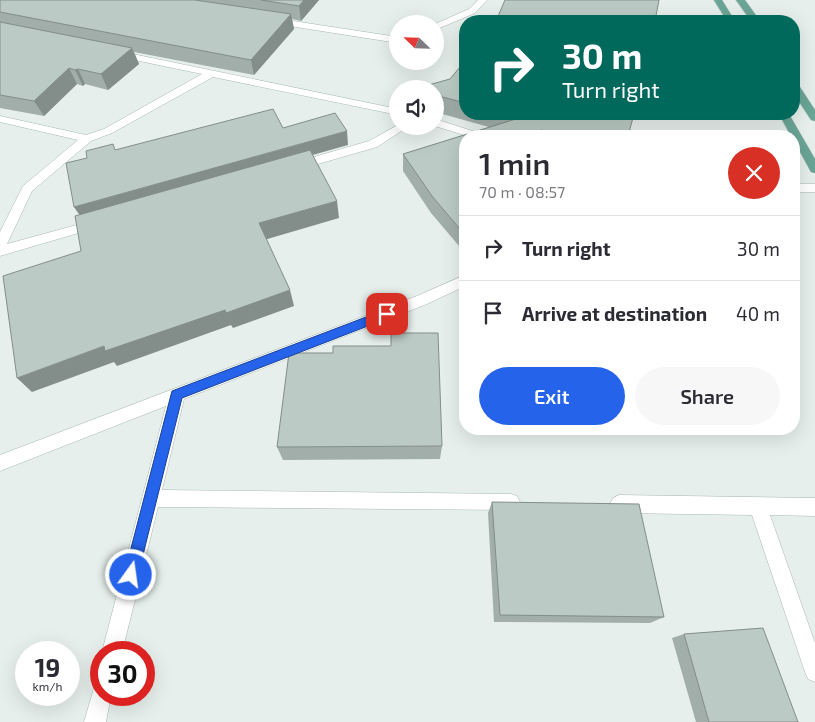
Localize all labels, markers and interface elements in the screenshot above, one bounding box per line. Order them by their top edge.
north arrow [389,15,444,70]
map controls [389,15,444,135]
text: 30 m [562,34,642,76]
icon: right [479,35,544,100]
text: Turn right [562,76,660,102]
button: sound [389,80,444,135]
text: 1 min [479,145,550,181]
button: close [728,147,780,199]
text: 70 m · 08:57 [479,182,565,201]
icon: right [479,234,507,262]
text: Turn right [522,237,610,260]
text: 30 m [737,237,780,260]
pin [366,293,408,335]
icon: arrive [479,299,507,327]
icon: arrive [373,300,401,328]
text: Arrive at destination [522,302,707,325]
text: 40 m [736,302,780,325]
button: Exit [479,367,625,425]
button: Share [635,367,780,425]
position arrow [104,548,156,600]
speed limit sign: 30 [90,641,155,706]
text: 19 [35,652,60,682]
text: km/h [33,679,62,693]

